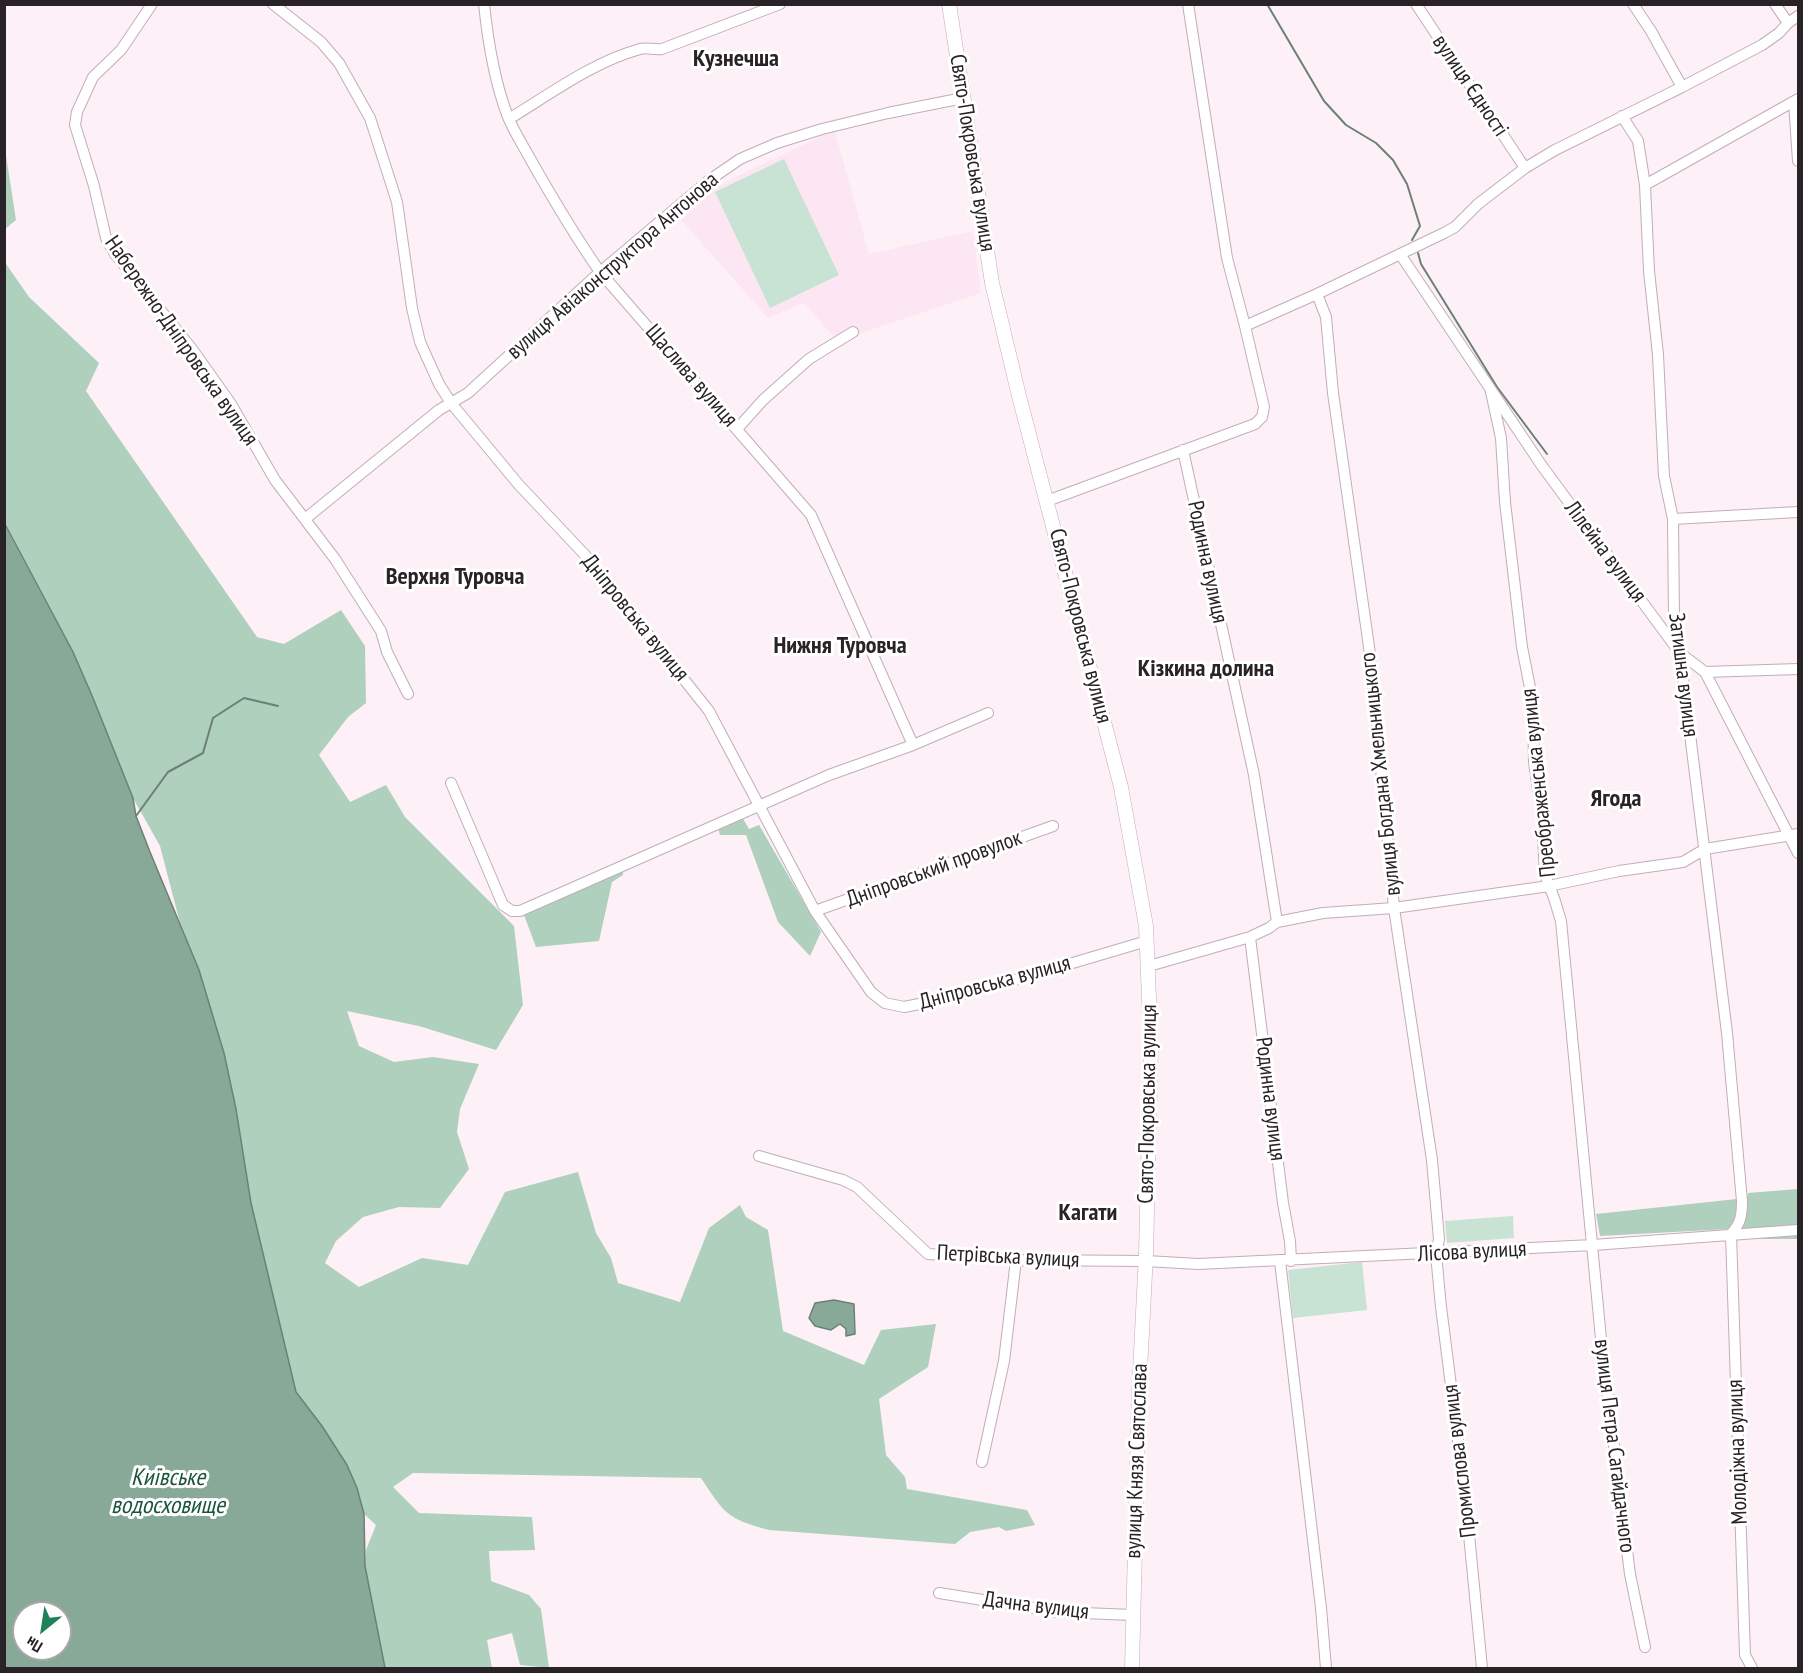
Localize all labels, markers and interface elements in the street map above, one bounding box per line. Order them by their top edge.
street label: вулиця Єдності [1426,30,1514,142]
district label: Кузнечша [693,45,779,73]
street label: Свято-Покровська вулиця [943,52,1001,254]
street label: вулиця Авіаконструктора Антонова [502,167,724,365]
street label: Набережно-Дніпровська вулиця [99,231,263,451]
street label: Щаслива вулиця [639,319,743,433]
street label: Лілейна вулиця [1558,496,1652,608]
street label: Родинна вулиця [1181,498,1233,626]
street label: Свято-Покровська вулиця [1043,526,1117,726]
street label: Дніпровська вулиця [576,549,694,687]
district label: Верхня Туровча [386,563,524,591]
street label: Затишна вулиця [1662,611,1704,739]
district label: Нижня Туровча [773,632,907,660]
street label: вулиця Богдана Хмельницького [1355,651,1407,897]
district label: Кізкина долина [1138,655,1274,683]
street label: Преображенська вулиця [1516,687,1562,879]
district label: Ягода [1591,785,1641,813]
street label: Дніпровський провулок [843,825,1025,913]
street label: Дніпровська вулиця [917,950,1073,1016]
street label: Свято-Покровська вулиця [1133,1004,1163,1204]
street label: Родинна вулиця [1249,1036,1291,1162]
district label: Кагати [1059,1199,1117,1227]
street label: Лісова вулиця [1417,1236,1527,1268]
street label: Петрівська вулиця [936,1240,1080,1274]
street label: вулиця Петра Сагайдачного [1588,1338,1640,1554]
street label: вулиця Князя Святослава [1120,1363,1154,1559]
street label: Молодіжна вулиця [1722,1379,1754,1525]
street label: Промислова вулиця [1438,1383,1482,1539]
water label: Київське водосховище [111,1464,225,1520]
street label: Дачна вулиця [982,1586,1090,1626]
north arrow [12,1601,72,1661]
text: Пн [22,1632,46,1657]

